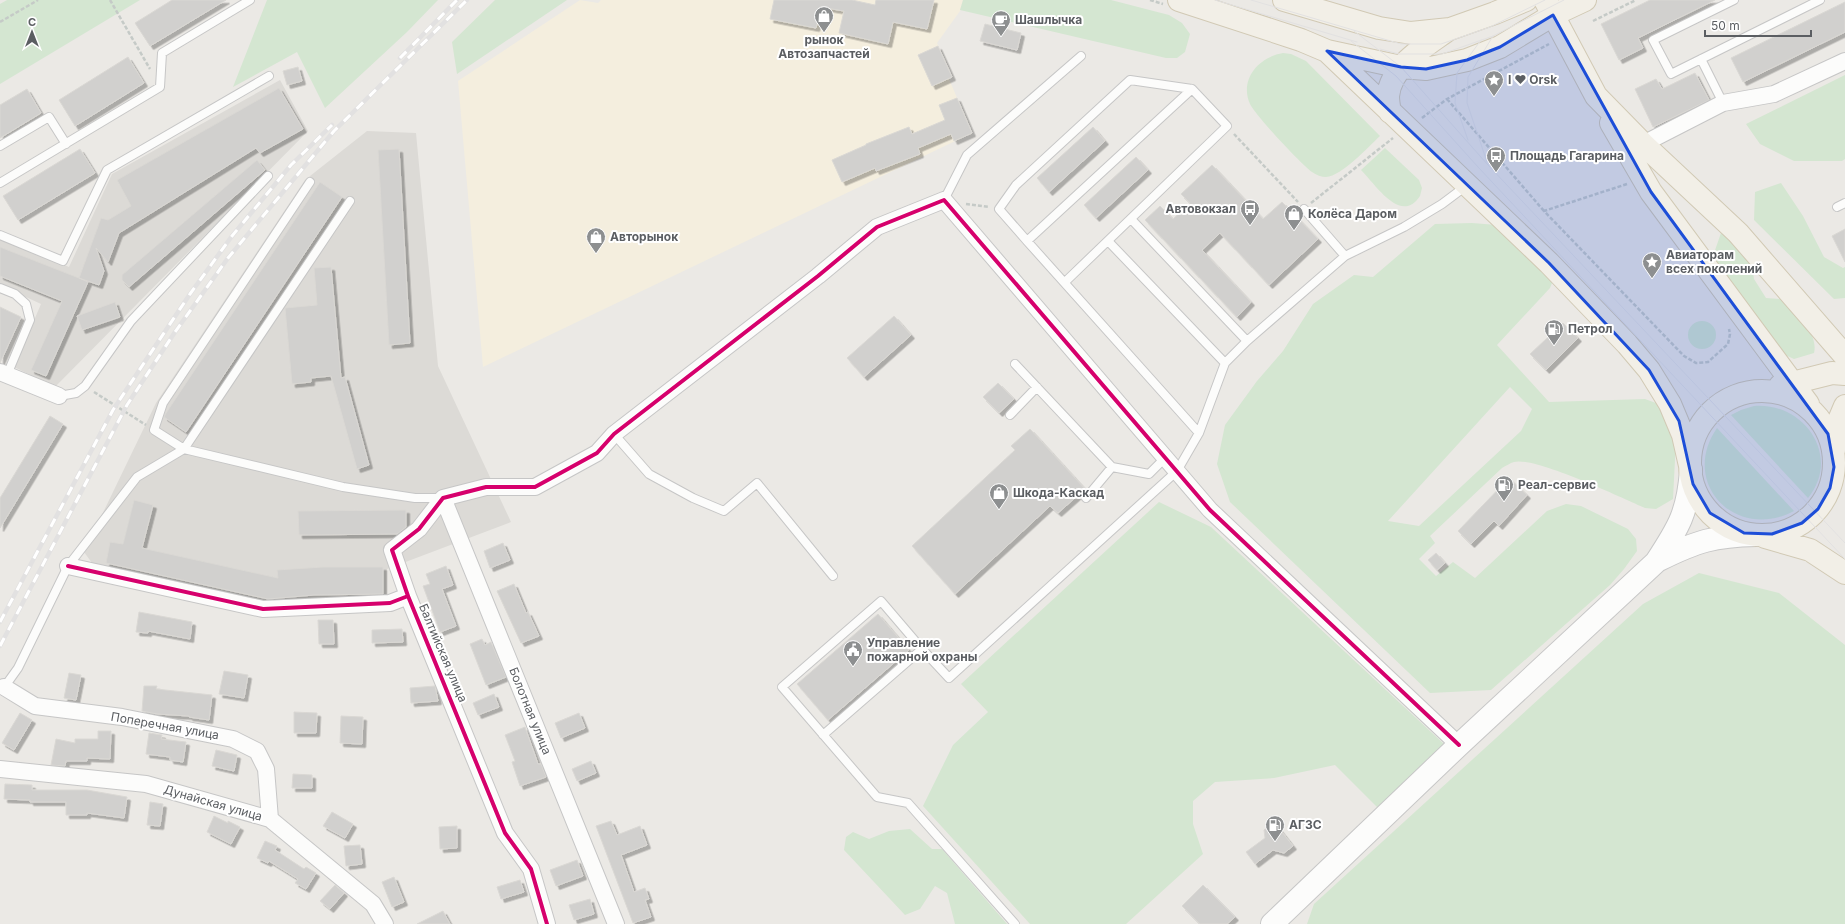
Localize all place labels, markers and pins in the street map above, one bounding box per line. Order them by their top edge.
shop icon: рынок Автозапчастей [813,5,835,33]
cafe icon: Шашлычка [990,9,1012,37]
place label: Шашлычка [1015,12,1082,27]
place label: рынок Автозапчастей [778,32,870,61]
place icon: I ❤ Orsk [1483,69,1505,97]
place label: I ❤ Orsk [1508,72,1557,87]
bus stop icon: Площадь Гагарина [1485,145,1507,173]
place label: Площадь Гагарина [1510,148,1624,163]
bus stop icon: Автовокзал [1239,198,1261,226]
place label: Автовокзал [1165,201,1236,216]
shop icon: Колёса Даром [1283,203,1305,231]
place label: Колёса Даром [1308,206,1397,221]
shop icon: Авторынок [585,226,607,254]
place label: Авторынок [610,229,678,244]
place label: Авиаторам всех поколений [1666,247,1762,276]
place icon: Авиаторам всех поколений [1641,251,1663,279]
fuel station icon: Петрол [1543,318,1565,346]
place label: Петрол [1568,321,1613,336]
fuel station icon: Реал-сервис [1493,474,1515,502]
place label: Реал-сервис [1518,477,1596,492]
shop icon: Шкода-Каскад [988,482,1010,510]
place label: Шкода-Каскад [1013,485,1104,500]
place label: Управление пожарной охраны [867,635,977,664]
public building icon: Управление пожарной охраны [842,639,864,667]
fuel station icon: АГЗС [1264,814,1286,842]
place label: АГЗС [1289,817,1322,832]

